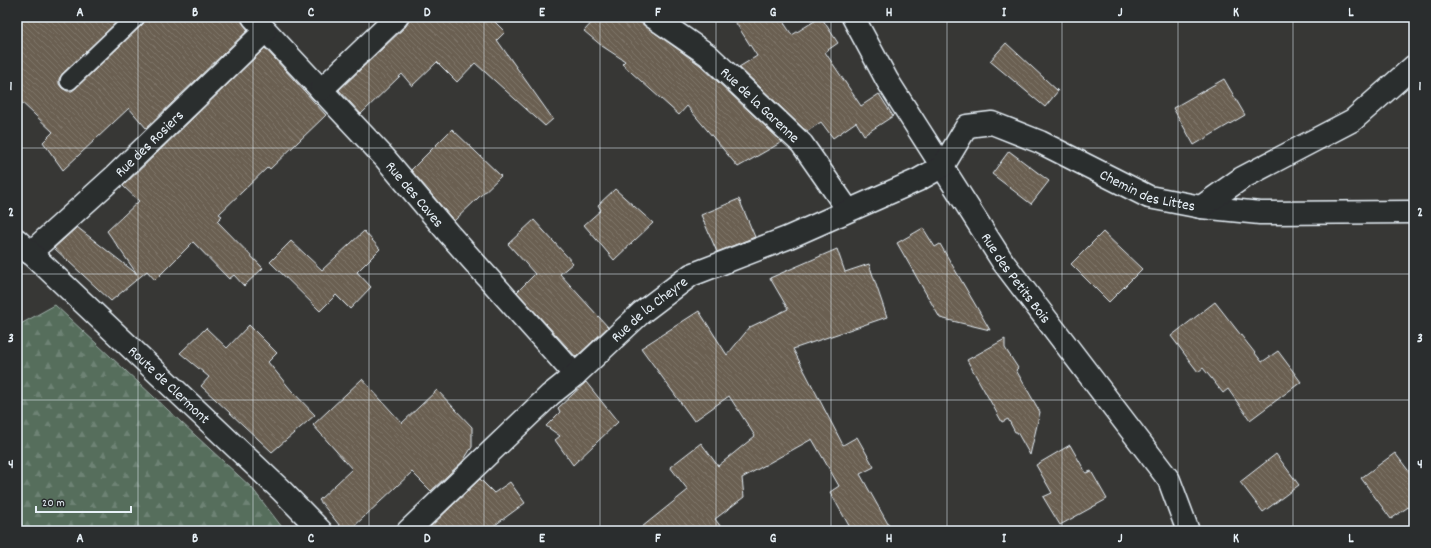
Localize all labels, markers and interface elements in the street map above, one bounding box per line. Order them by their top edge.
text: A [76,4,84,23]
text: B [192,4,198,23]
text: C [308,4,315,23]
text: D [424,4,431,23]
text: E [539,4,546,23]
text: F [655,4,661,23]
text: G [770,4,777,23]
text: H [886,4,893,23]
text: I [1002,4,1007,23]
text: J [1118,4,1123,23]
text: K [1233,4,1239,23]
text: L [1348,4,1354,23]
street label: Rue de la Garenne [714,63,804,149]
text: 1 [10,78,13,97]
text: 1 [1419,78,1422,97]
street label: Rue des Rosiers [111,106,190,183]
street label: Rue des Caves [379,157,448,233]
street label: Chemin des Littes [1095,165,1197,219]
text: 2 [8,204,14,223]
text: 2 [1417,204,1423,223]
street label: Rue des Petits Bois [974,229,1055,329]
street label: Rue de la Cheyre [607,272,694,349]
text: 3 [8,330,14,349]
text: 3 [1417,330,1423,349]
street label: Route de Clermont [122,341,214,431]
text: 4 [8,456,14,475]
text: 4 [1417,456,1423,475]
scale bar [36,488,131,514]
text: 20 m [42,495,65,512]
text: A [76,530,84,548]
text: B [192,530,198,548]
text: C [308,530,315,548]
text: D [424,530,431,548]
text: E [539,530,546,548]
text: F [655,530,661,548]
text: G [770,530,777,548]
text: H [886,530,893,548]
text: I [1002,530,1007,548]
text: J [1118,530,1123,548]
text: K [1233,530,1239,548]
text: L [1348,530,1354,548]

